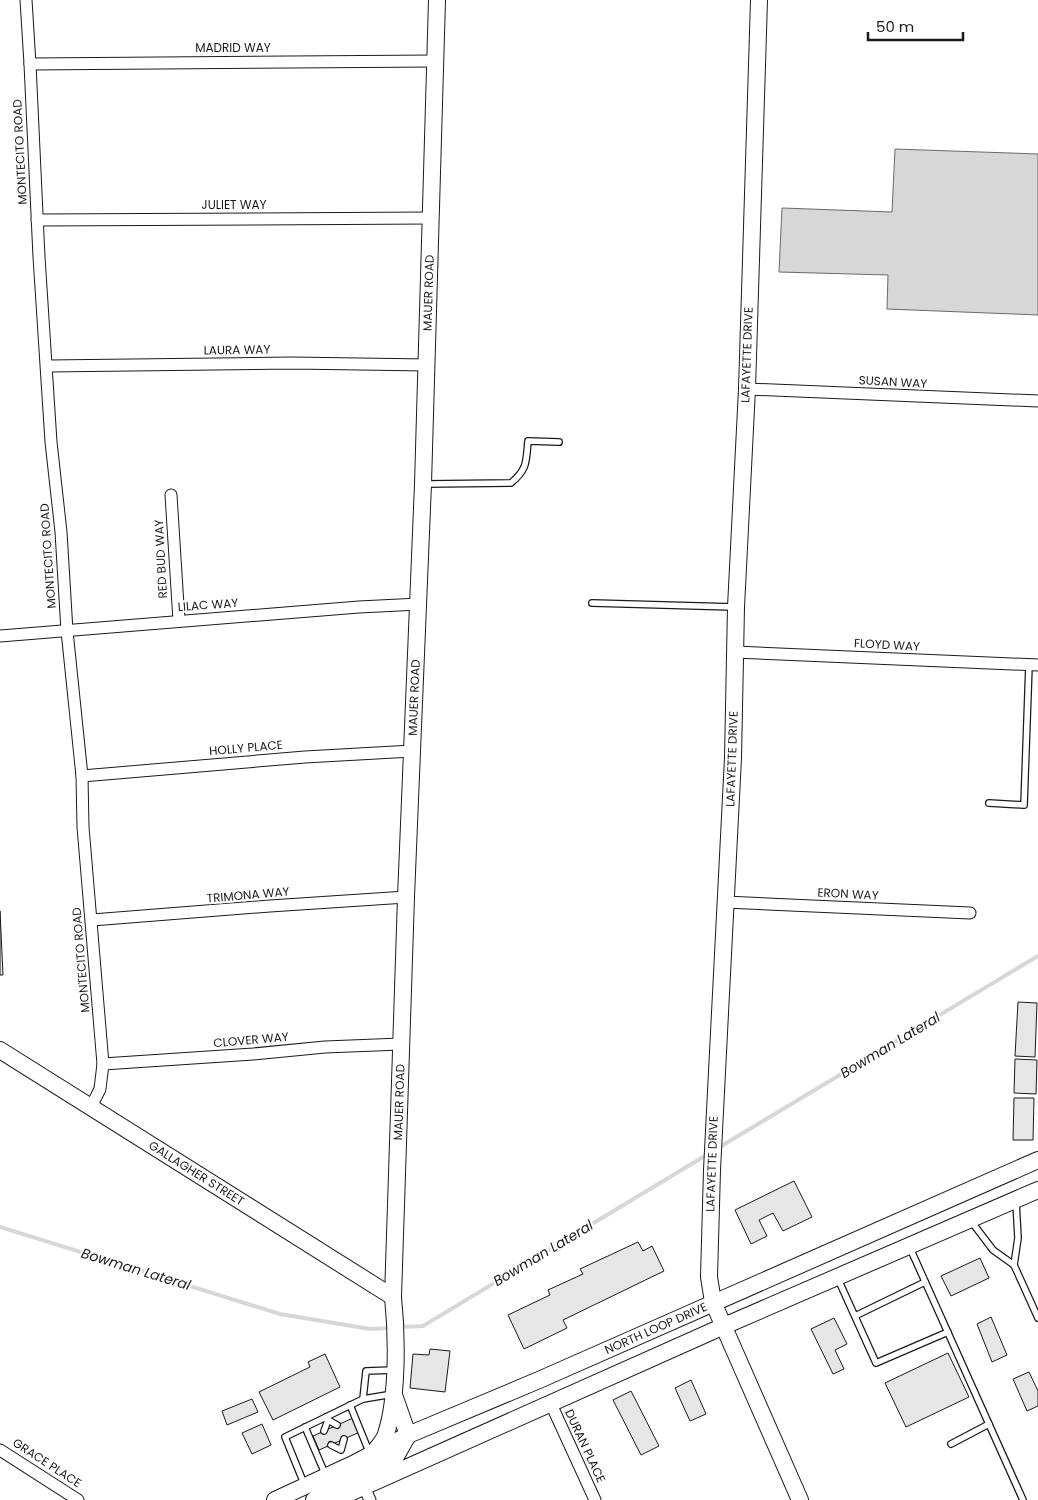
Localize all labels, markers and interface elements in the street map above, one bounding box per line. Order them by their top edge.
scale bar [868,10,963,42]
text: 50 m [876,16,914,37]
street label: MADRID WAY [195,39,271,56]
street label: MONTECITO ROAD [8,99,31,205]
street label: JULIET WAY [201,196,267,213]
street label: MAUER ROAD [418,254,438,331]
street label: LAFAYETTE DRIVE [736,307,757,403]
street label: LAURA WAY [203,340,271,359]
street label: SUSAN WAY [858,371,928,392]
street label: MONTECITO ROAD [35,503,60,609]
street label: RED BUD WAY [150,519,171,599]
street label: LILAC WAY [177,594,239,615]
street label: FLOYD WAY [854,634,921,655]
street label: MAUER ROAD [404,659,424,736]
street label: LAFAYETTE DRIVE [721,711,742,807]
street label: HOLLY PLACE [208,736,284,759]
street label: TRIMONA WAY [206,882,290,907]
street label: ERON WAY [817,883,879,904]
street label: MONTECITO ROAD [67,907,94,1013]
water label: Bowman Lateral [836,1007,944,1083]
street label: CLOVER WAY [213,1028,289,1051]
street label: MAUER ROAD [389,1064,409,1141]
street label: LAFAYETTE DRIVE [701,1116,722,1212]
street label: GALLAGHER STREET [146,1137,248,1210]
water label: Bowman Lateral [489,1215,597,1291]
water label: Bowman Lateral [79,1243,194,1295]
street label: NORTH LOOP DRIVE [602,1298,710,1358]
street label: DURAN PLACE [561,1406,610,1485]
street label: GRACE PLACE [10,1434,85,1491]

